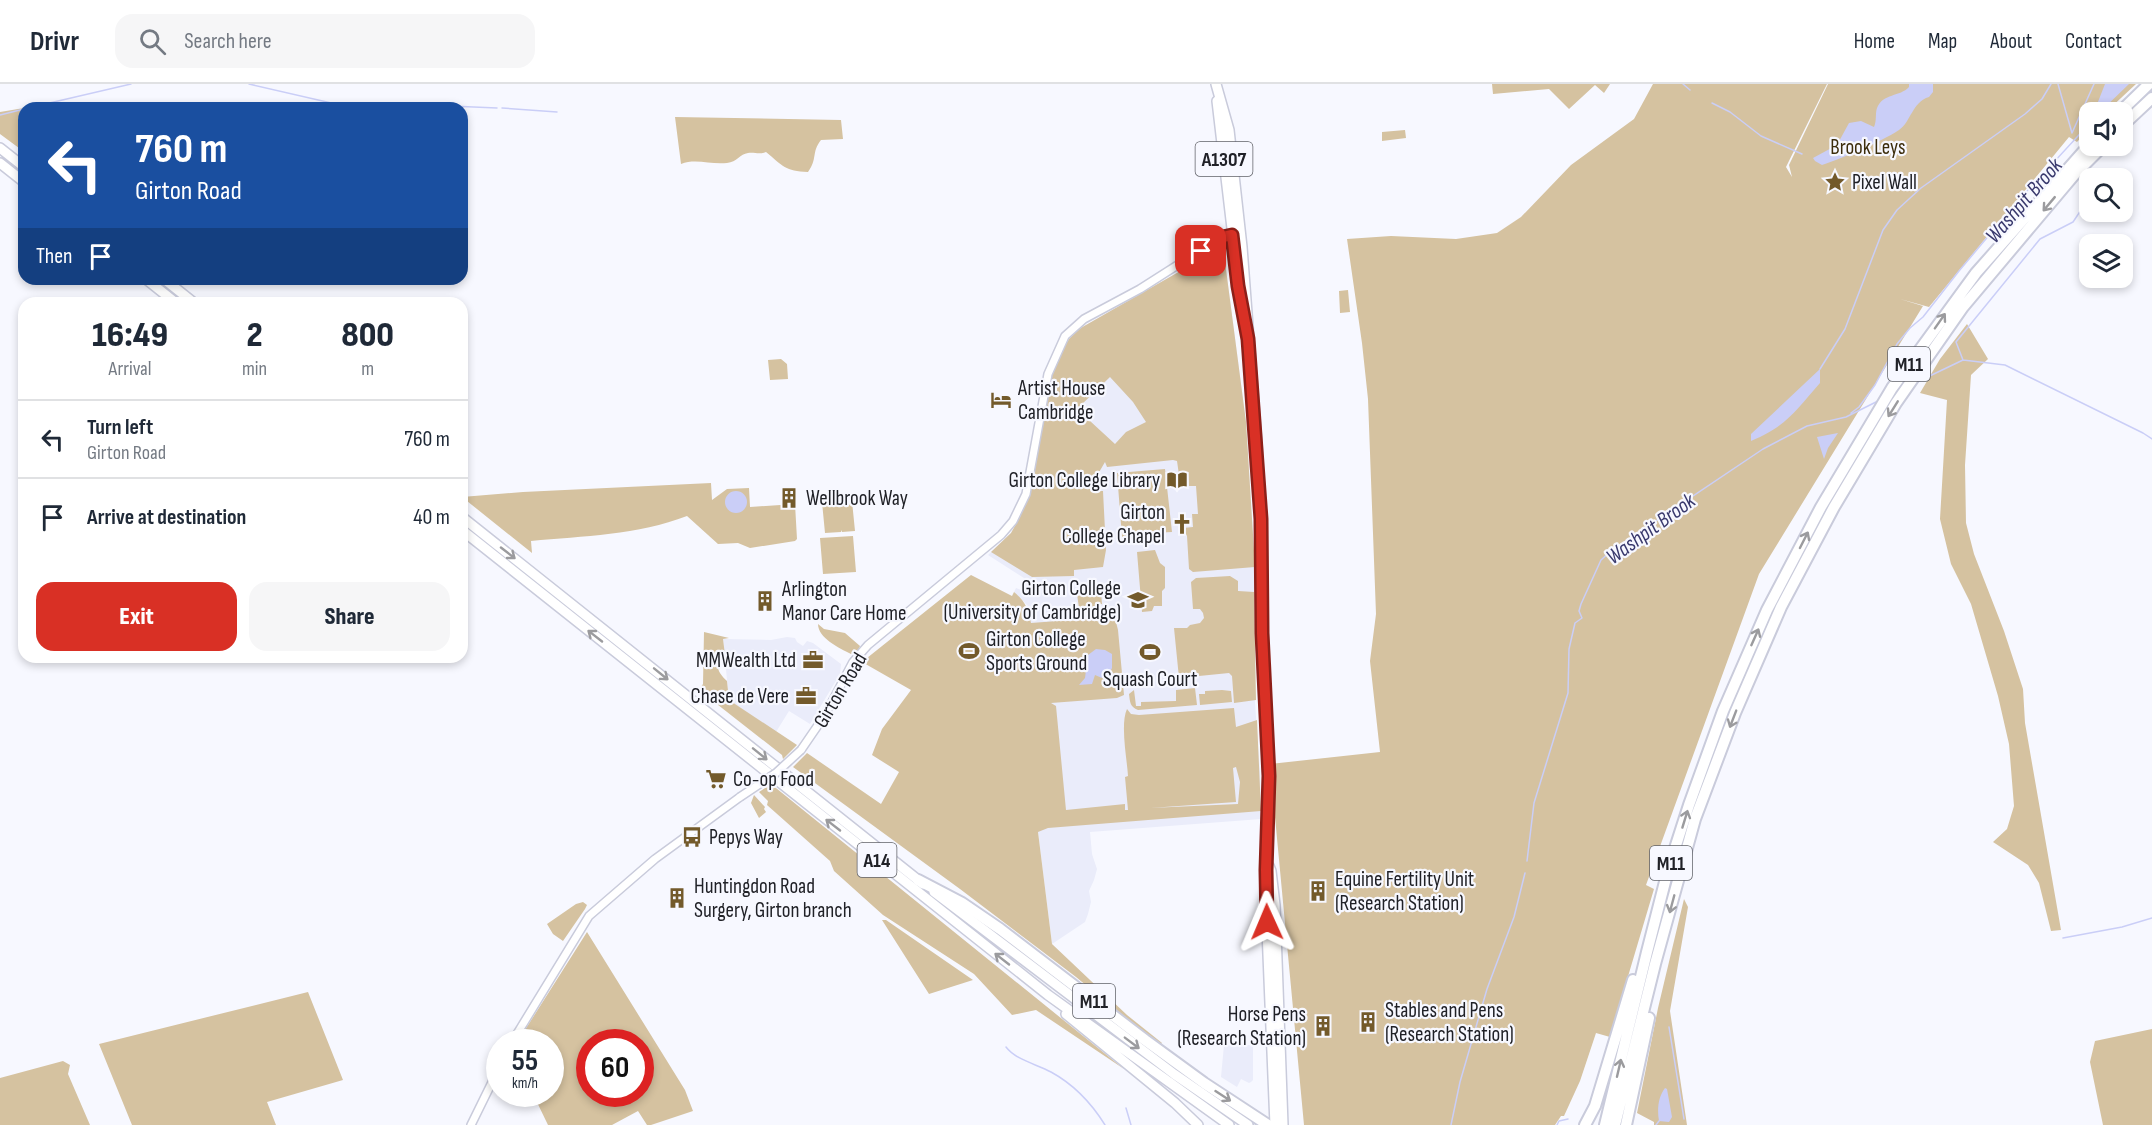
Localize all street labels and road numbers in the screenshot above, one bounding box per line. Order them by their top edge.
road number: A1307 [1196,142,1252,176]
road number: M11 [1888,347,1930,381]
street label: Girton Road [808,648,873,732]
road number: A14 [858,843,896,877]
road number: M11 [1650,846,1692,880]
road number: M11 [1073,984,1115,1018]

